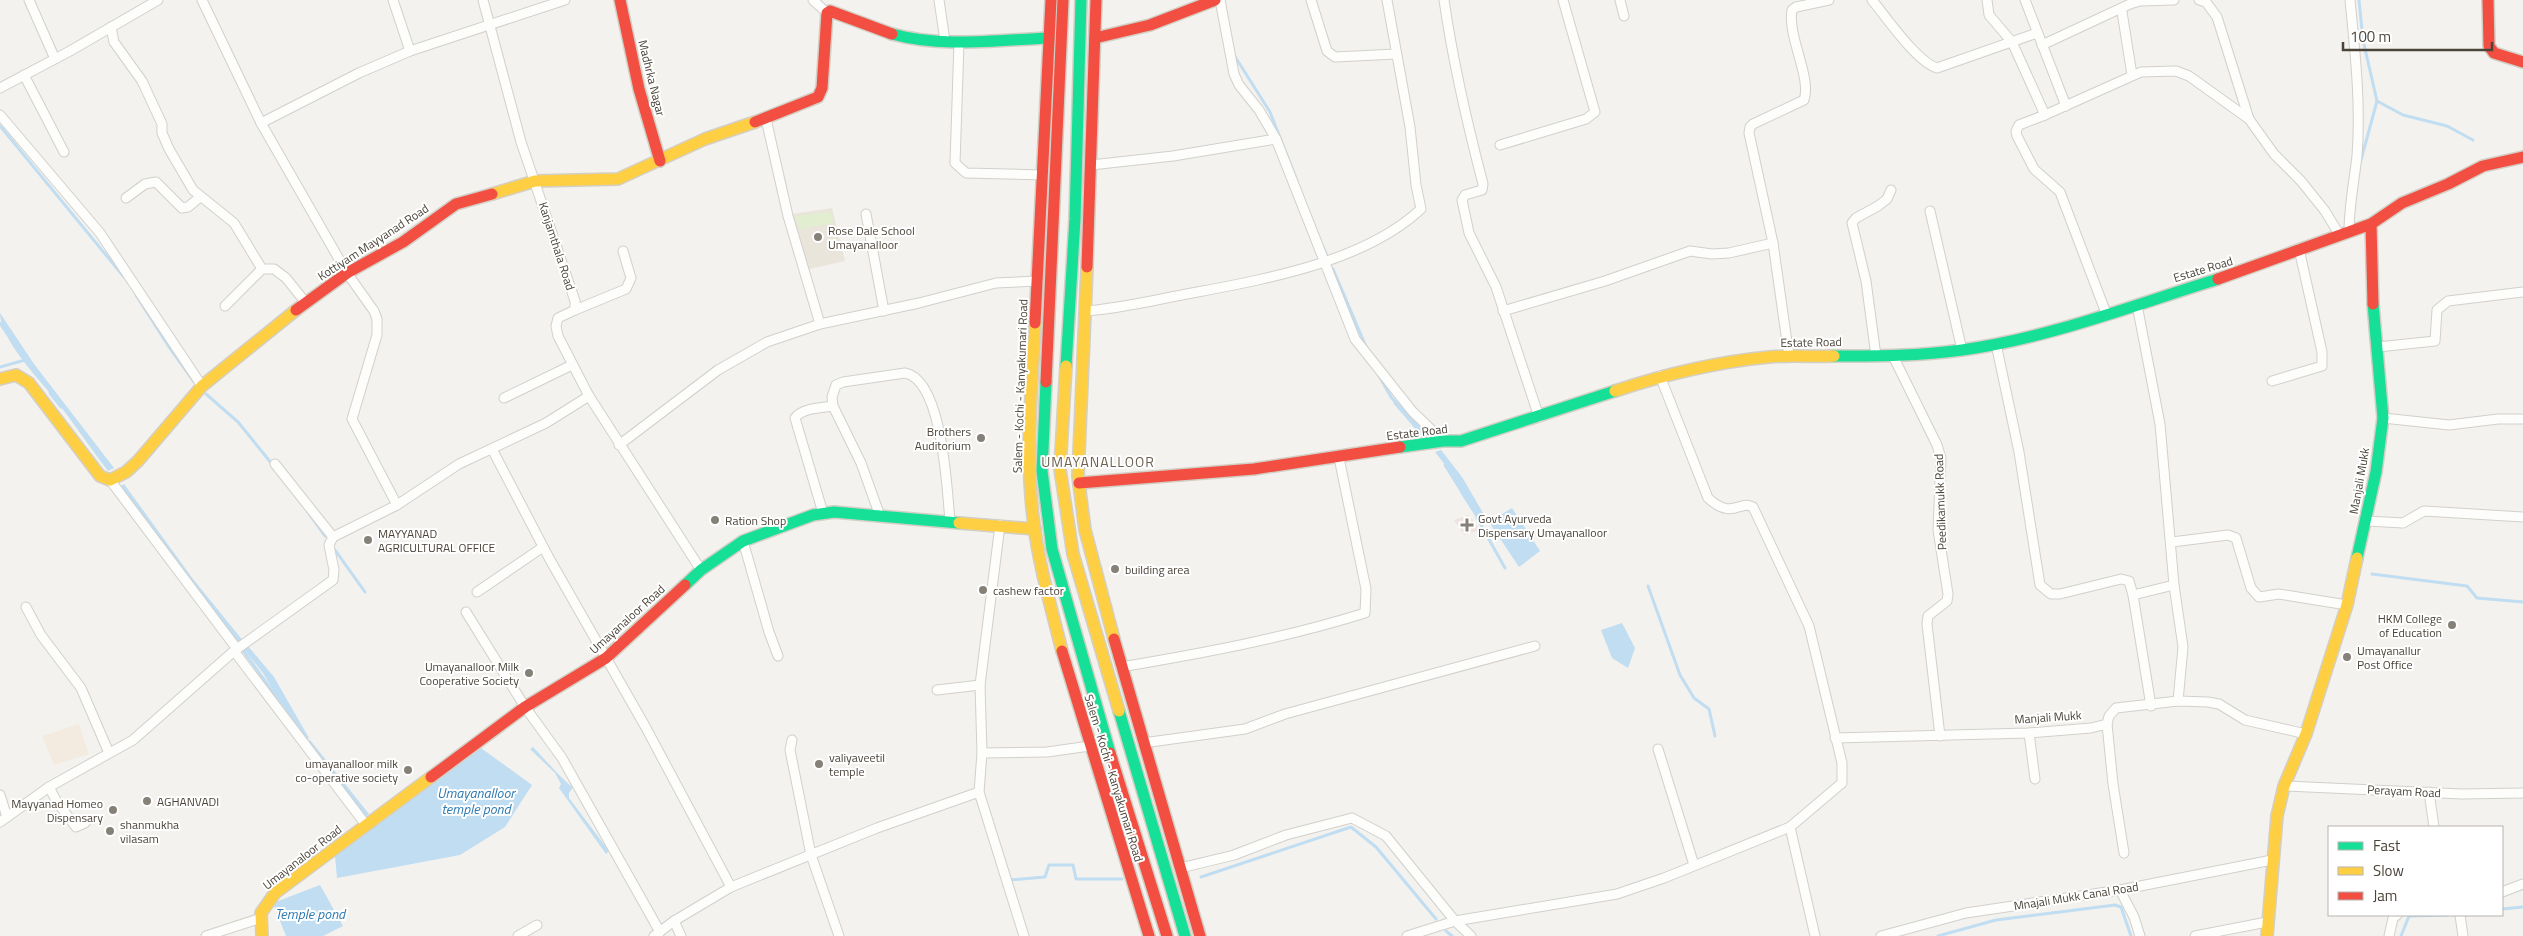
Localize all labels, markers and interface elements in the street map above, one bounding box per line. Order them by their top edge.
scale bar [2343,20,2492,52]
text: 100 m [2350,25,2391,48]
street label: Madhrka Nagar [633,38,671,118]
street label: Kottiyam Mayyanad Road [314,199,432,285]
street label: Kanjamthala Road [534,199,580,293]
place label: Rose Dale School Umayanalloor [828,221,915,254]
marker: Rose Dale School Umayanalloor [812,231,824,243]
street label: Estate Road [2171,251,2235,287]
street label: Salem - Kochi - Kanyakumari Road [1007,299,1033,473]
street label: Estate Road [1780,332,1842,352]
street label: Estate Road [1385,419,1449,445]
place label: Brothers Auditorium [915,422,971,455]
marker: Brothers Auditorium [975,432,987,444]
street label: Manjali Mukk [2344,446,2374,516]
district label: UMAYANALLOOR [1041,451,1155,472]
street label: Peedikamukk Road [1929,453,1951,551]
place label: Govt Ayurveda Dispensary Umayanalloor [1478,509,1607,542]
place label: Ration Shop [725,511,786,530]
marker: Ration Shop [709,514,721,526]
marker: Govt Ayurveda Dispensary Umayanalloor [1460,518,1474,532]
place label: MAYYANAD AGRICULTURAL OFFICE [378,524,496,557]
marker: MAYYANAD AGRICULTURAL OFFICE [362,534,374,546]
place label: building area [1125,560,1189,579]
marker: building area [1109,563,1121,575]
street label: Umayanaloor Road [585,580,669,658]
place label: cashew factor [993,581,1064,600]
marker: cashew factor [977,584,989,596]
place label: HKM College of Education [2378,609,2442,642]
marker: HKM College of Education [2446,619,2458,631]
place label: Umayanallur Post Office [2357,641,2421,674]
marker: Umayanallur Post Office [2341,651,2353,663]
place label: Umayanalloor Milk Cooperative Society [419,657,519,690]
marker: Umayanalloor Milk Cooperative Society [523,667,535,679]
street label: Salem - Kochi - Kanyakumari Road [1079,692,1149,864]
street label: Manjali Mukk [2014,705,2082,729]
place label: valiyaveetil temple [829,748,885,781]
place label: umayanalloor milk co-operative society [295,754,398,787]
marker: valiyaveetil temple [813,758,825,770]
marker: umayanalloor milk co-operative society [402,764,414,776]
street label: Perayam Road [2367,780,2441,802]
water label: Umayanalloor temple pond [437,782,516,819]
place label: AGHANVADI [157,792,219,811]
place label: Mayyanad Homeo Dispensary [11,794,103,827]
marker: AGHANVADI [141,795,153,807]
marker: Mayyanad Homeo Dispensary [107,804,119,816]
place label: shanmukha vilasam [120,815,179,848]
street label: Umayanaloor Road [258,820,346,894]
marker: shanmukha vilasam [104,825,116,837]
legend [2328,826,2503,916]
text: Fast [2373,834,2401,857]
text: Slow [2373,859,2404,882]
street label: Mnajali Mukk Canal Road [2012,877,2140,915]
text: Jam [2373,884,2397,907]
water label: Temple pond [275,903,347,924]

